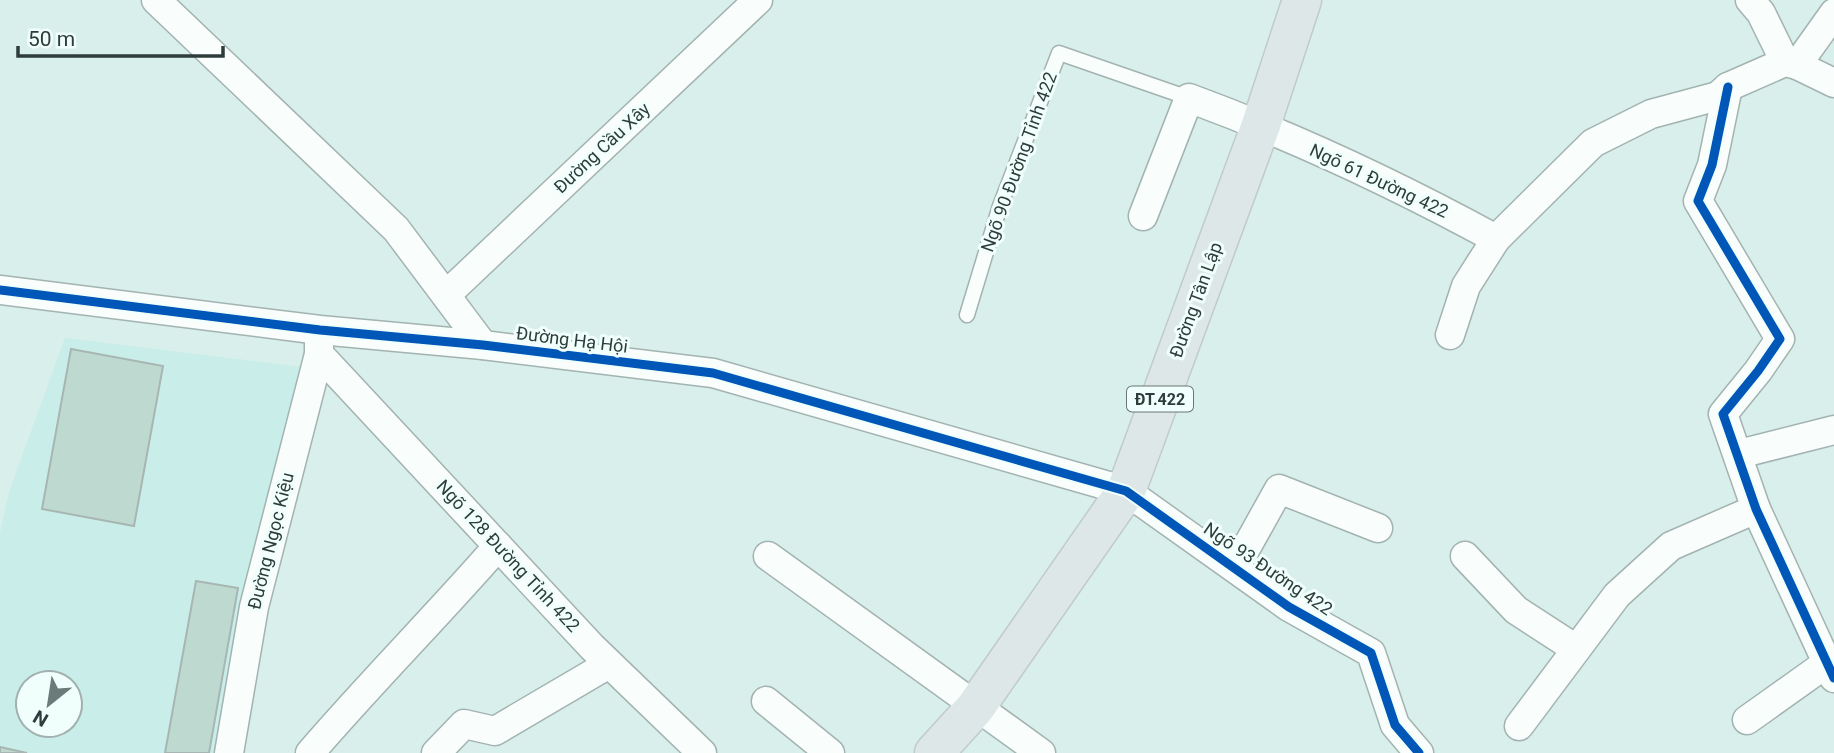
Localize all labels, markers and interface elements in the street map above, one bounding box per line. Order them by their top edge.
scale bar [18,14,222,58]
text: 50 m [28,27,75,51]
street label: Ngõ 90 Đường Tỉnh 422 [976,69,1061,255]
street label: Đường Cầu Xây [549,98,654,197]
street label: Ngõ 61 Đường 422 [1306,139,1452,222]
street label: Đường Tân Lập [1165,239,1226,360]
street label: Đường Hạ Hội [515,322,629,357]
road number: ĐT.422 [1127,386,1193,412]
street label: Đường Ngọc Kiệu [243,470,298,611]
street label: Ngõ 128 Đường Tỉnh 422 [432,475,584,636]
street label: Ngõ 93 Đường 422 [1200,518,1337,619]
north arrow [14,669,84,739]
text: N [29,705,52,732]

